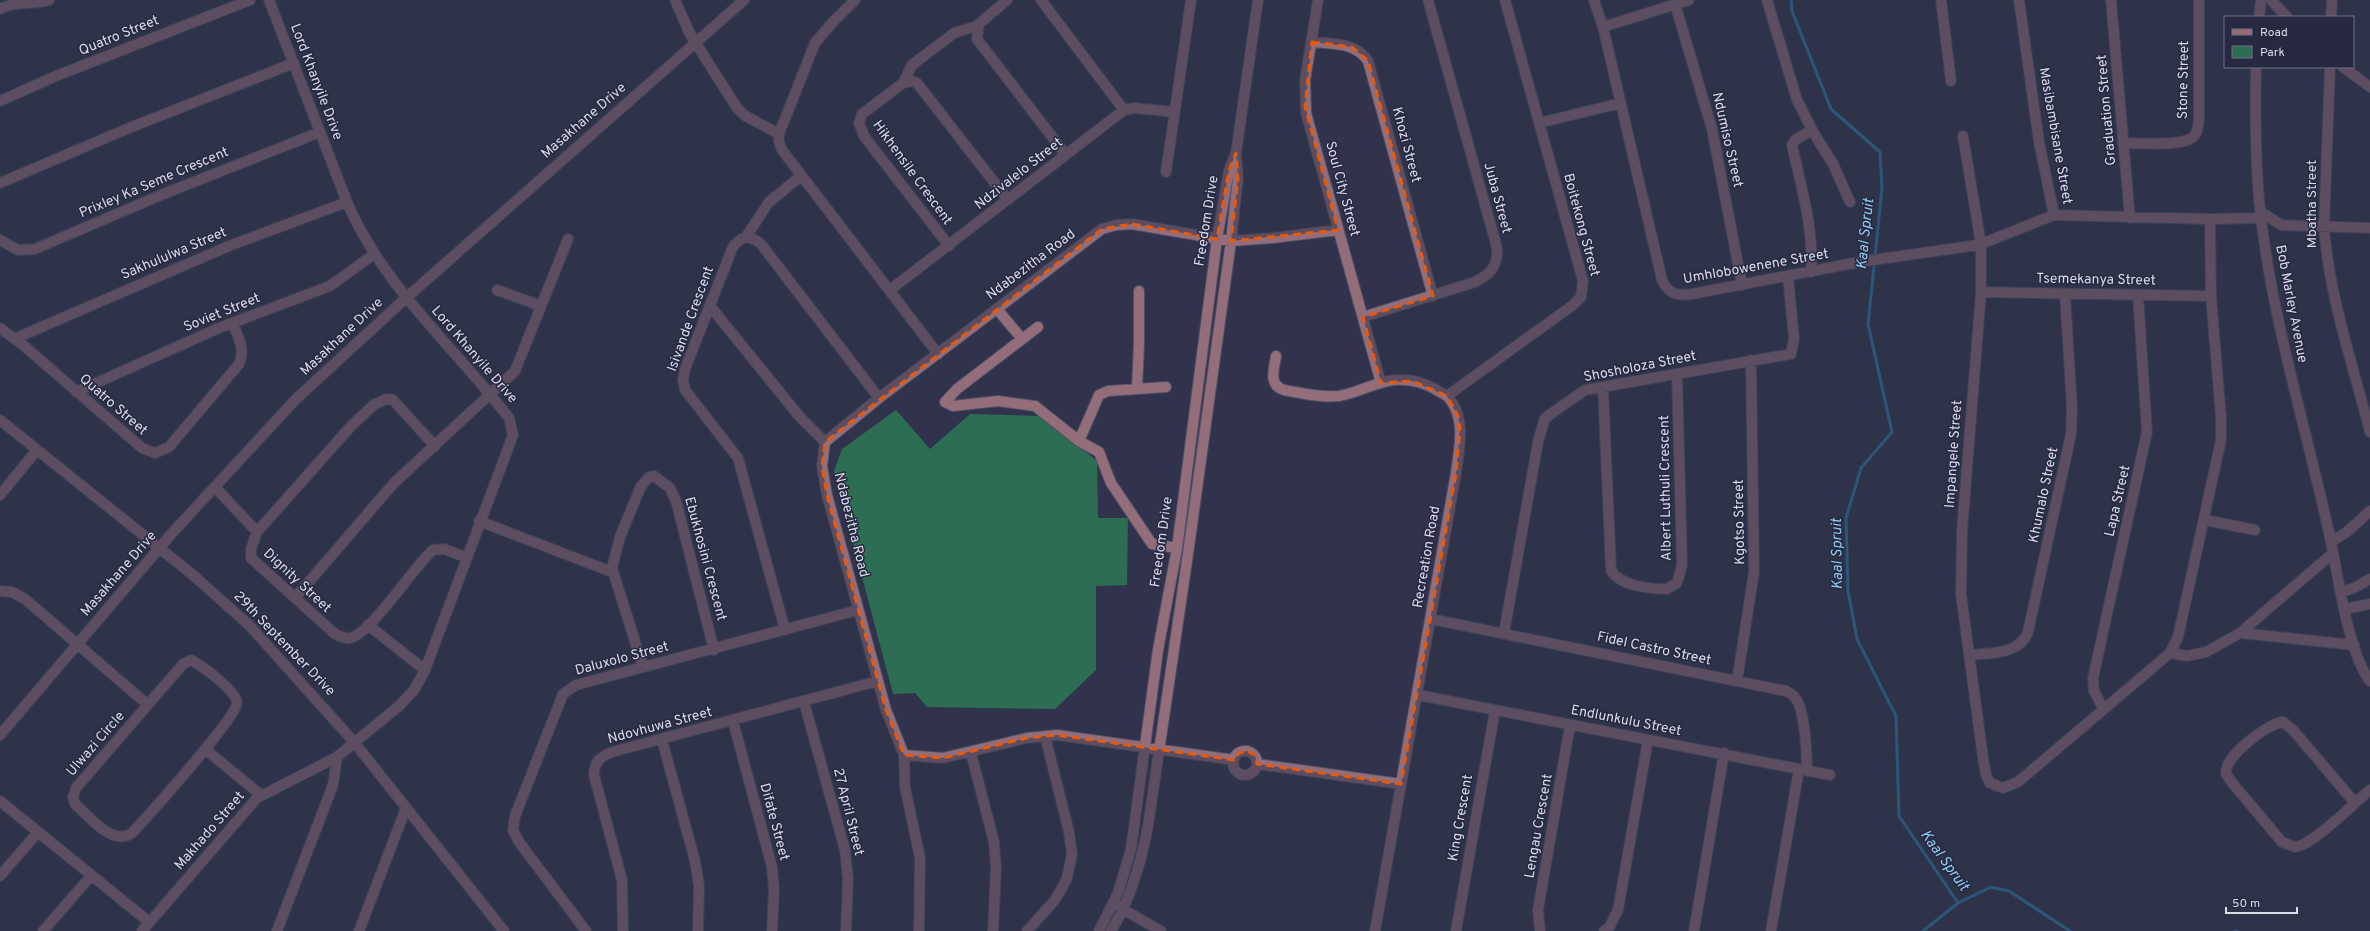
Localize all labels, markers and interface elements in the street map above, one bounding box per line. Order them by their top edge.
street label: Quatro Street [76,12,162,60]
legend [2224,16,2354,68]
street label: Lord Khanyile Drive [286,22,346,142]
text: Road [2260,25,2288,41]
street label: Stone Street [2175,41,2193,119]
text: Park [2260,45,2285,61]
street label: Graduation Street [2094,54,2120,166]
street label: Masibambisane Street [2035,66,2075,206]
street label: Masakhane Drive [538,79,630,163]
street label: Ndumiso Street [1708,91,1746,189]
street label: Khozi Street [1388,105,1424,185]
street label: Hikhensile Crescent [868,118,956,228]
street label: Ndzivalelo Street [972,134,1066,214]
street label: Soul City Street [1321,140,1363,238]
street label: Prixley Ka Seme Crescent [77,144,231,222]
street label: Mbatha Street [2304,160,2321,248]
street label: Juba Street [1479,161,1515,235]
street label: Boitekong Street [1559,172,1603,278]
street label: Freedom Drive [1191,175,1223,267]
water label: Kaal Spruit [1853,197,1879,270]
street label: Sakhululwa Street [119,224,229,284]
street label: Ndabezitha Road [983,226,1079,304]
street label: Bob Marley Avenue [2271,244,2311,364]
street label: Umhlobowenene Street [1682,246,1830,288]
street label: Isivande Crescent [664,264,718,374]
street label: Tsemekanya Street [2036,270,2156,290]
street label: Soviet Street [181,290,263,336]
street label: Masakhane Drive [297,294,387,380]
street label: Lord Khanyile Drive [427,303,521,407]
street label: Shosholoza Street [1582,348,1698,386]
street label: Quatro Street [75,371,151,439]
street label: Impangele Street [1942,399,1966,509]
street label: Albert Luthuli Crescent [1656,415,1676,561]
street label: Khumalo Street [2026,445,2062,545]
street label: Lapa Street [2102,464,2134,538]
street label: Ndabezitha Road [830,471,872,579]
street label: Kgotso Street [1731,479,1749,565]
street label: Ebukhosini Crescent [680,495,730,623]
street label: Freedom Drive [1147,496,1177,588]
street label: Recreation Road [1410,505,1444,609]
water label: Kaal Spruit [1828,518,1848,590]
street label: Masakhane Drive [77,528,161,620]
street label: Dignity Street [259,545,335,617]
street label: 29th September Drive [230,588,338,700]
street label: Fidel Castro Street [1595,629,1713,669]
street label: Daluxolo Street [573,638,671,680]
street label: Endlunkulu Street [1569,702,1683,740]
street label: Ndovhuwa Street [606,704,714,748]
street label: Ulwazi Circle [63,708,129,780]
street label: 27 April Street [829,766,867,858]
street label: Lengau Crescent [1521,772,1557,880]
street label: King Crescent [1445,773,1477,863]
street label: Difate Street [756,781,792,863]
street label: Makhado Street [171,788,249,874]
water label: Kaal Spruit [1915,827,1973,896]
scale bar [2226,889,2297,915]
text: 50 m [2232,896,2260,912]

